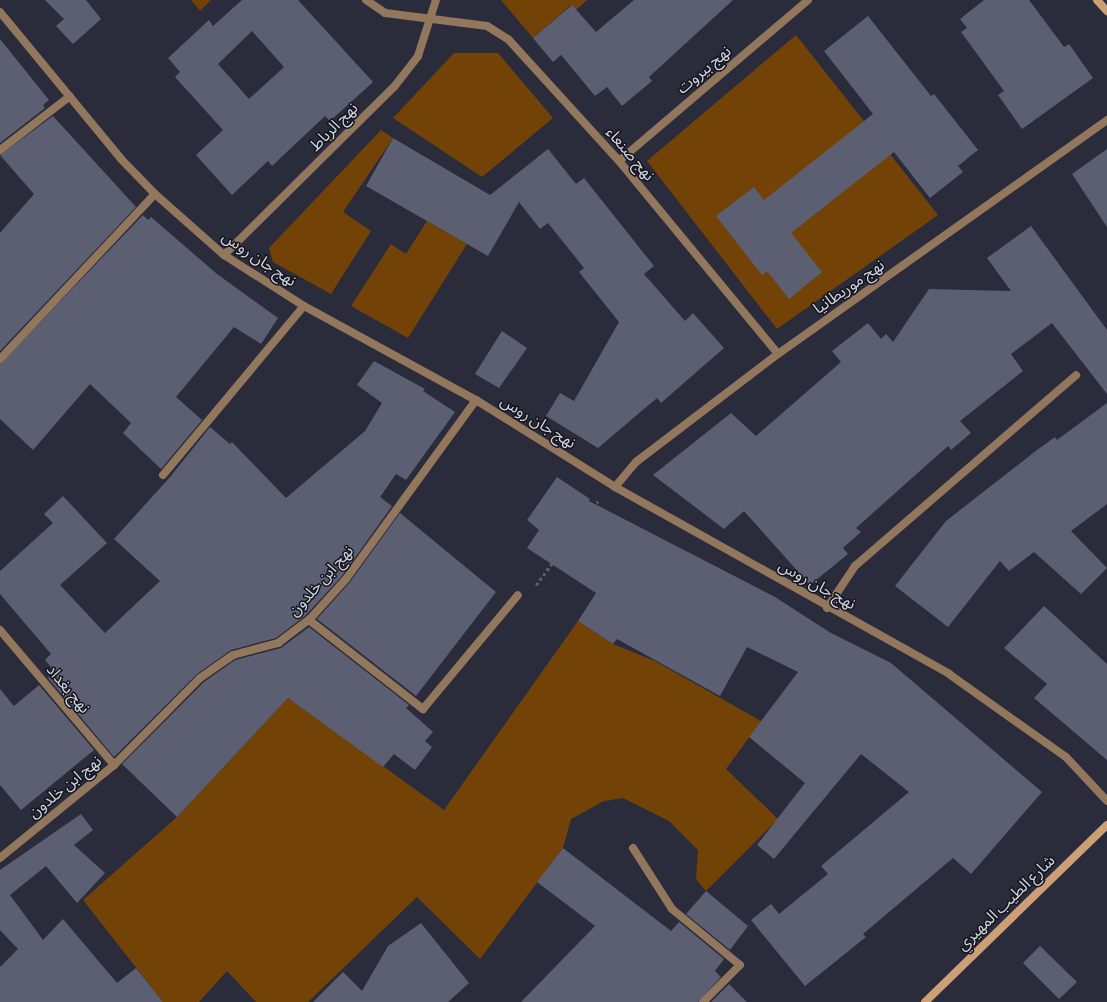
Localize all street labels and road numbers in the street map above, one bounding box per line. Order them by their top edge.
street label: نهج بيروت [673,42,735,98]
street label: نهج الرباط [306,99,362,155]
street label: نهج صنعاء [601,123,659,185]
street label: نهج جان روس [218,227,300,291]
street label: نهج موريطانيا [810,255,888,319]
street label: نهج جان روس [497,391,579,453]
street label: نهج ابن خلدون [284,542,358,620]
street label: نهج جان روس [775,556,859,614]
street label: نهج بغداد [42,661,94,717]
street label: نهج ابن خلدون [24,752,106,822]
street label: شارع الطيب المهيري [953,851,1059,955]

